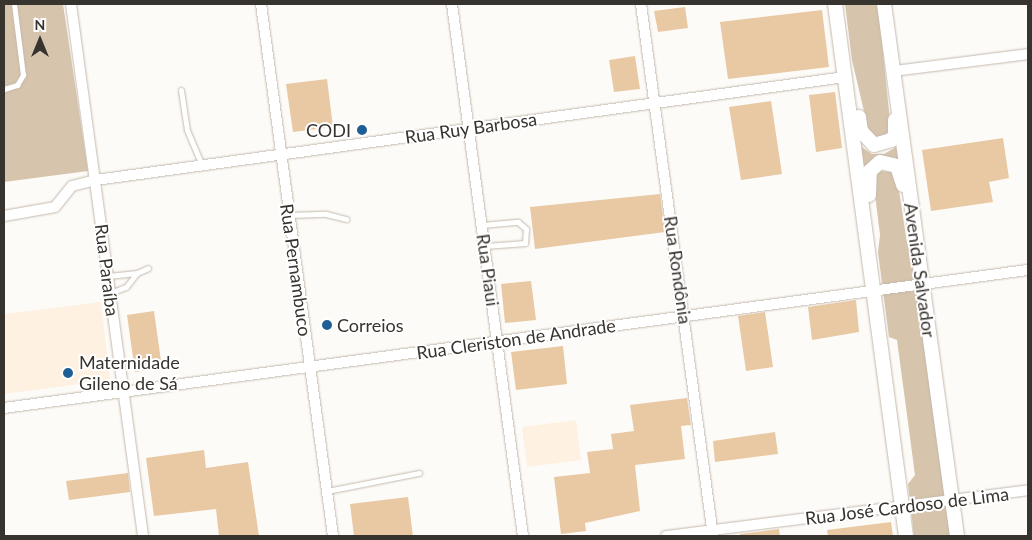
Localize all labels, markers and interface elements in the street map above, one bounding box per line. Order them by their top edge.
north arrow [15,15,65,65]
text: N [35,16,45,33]
street label: Rua Ruy Barbosa [403,108,539,148]
place label: CODI [306,119,351,141]
marker: CODI [355,123,369,137]
street label: Avenida Salvador [900,201,940,339]
street label: Rua Pernambuco [276,202,316,338]
street label: Rua Rondônia [660,215,696,325]
street label: Rua Paraíba [91,223,123,317]
street label: Rua Piaui [472,232,504,308]
place label: Correios [337,314,404,336]
street label: Rua Cleriston de Andrade [415,314,617,364]
marker: Correios [321,319,333,331]
place label: Maternidade Gileno de Sá [79,352,180,394]
marker: Maternidade Gileno de Sá [61,366,75,380]
street label: Rua José Cardoso de Lima [804,483,1010,529]

